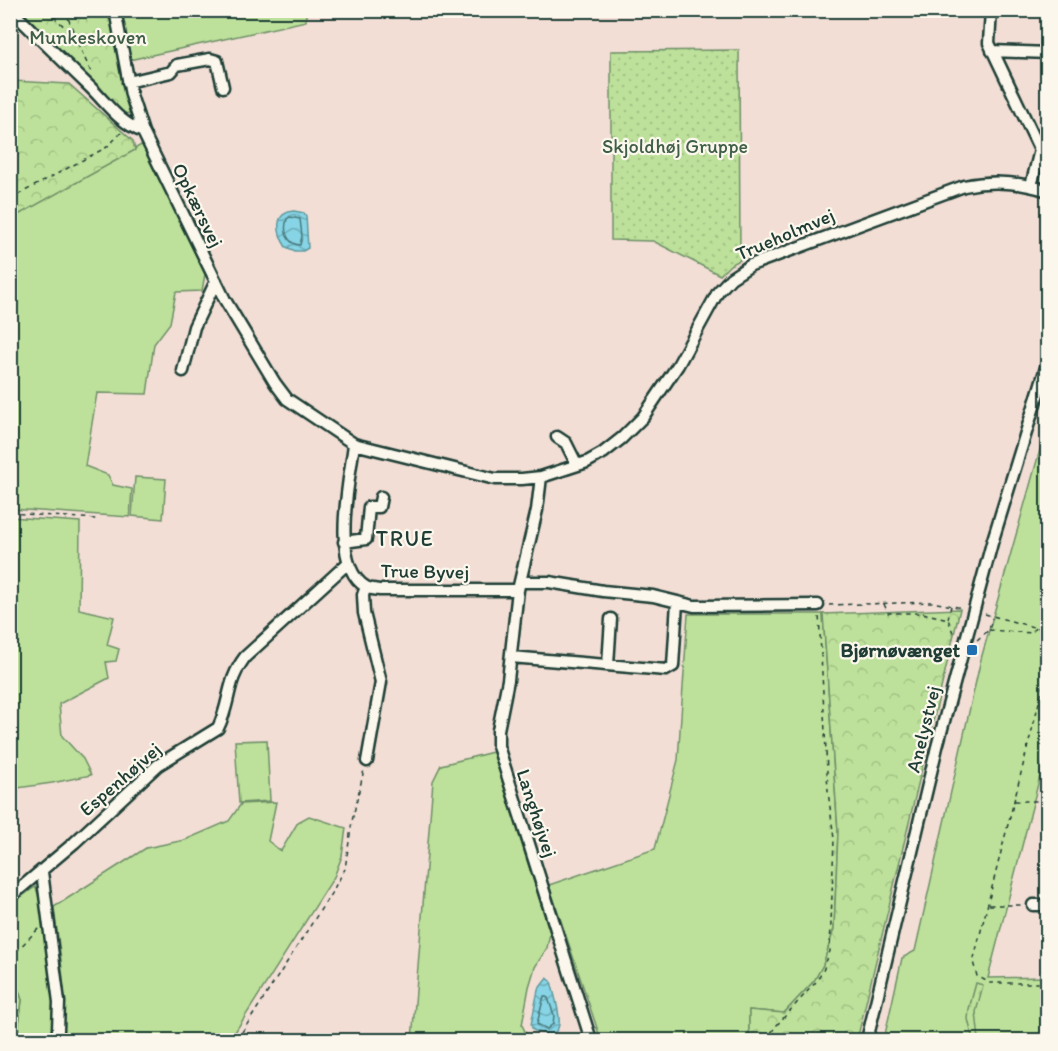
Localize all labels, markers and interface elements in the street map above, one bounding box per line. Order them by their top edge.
park label: Munkeskoven [29,25,147,49]
park label: Skjoldhøj Gruppe [602,134,748,158]
street label: Opkærsvej [167,159,229,251]
street label: Trueholmvej [732,202,838,266]
district label: TRUE [376,525,434,552]
street label: True Byvej [380,558,470,584]
place label: Bjørnøvænget [841,638,960,663]
marker: Bjørnøvænget [965,643,979,657]
street label: Anelystvej [901,683,945,775]
street label: Espenhøjvej [74,737,166,821]
street label: Langhøjvej [511,766,563,860]

